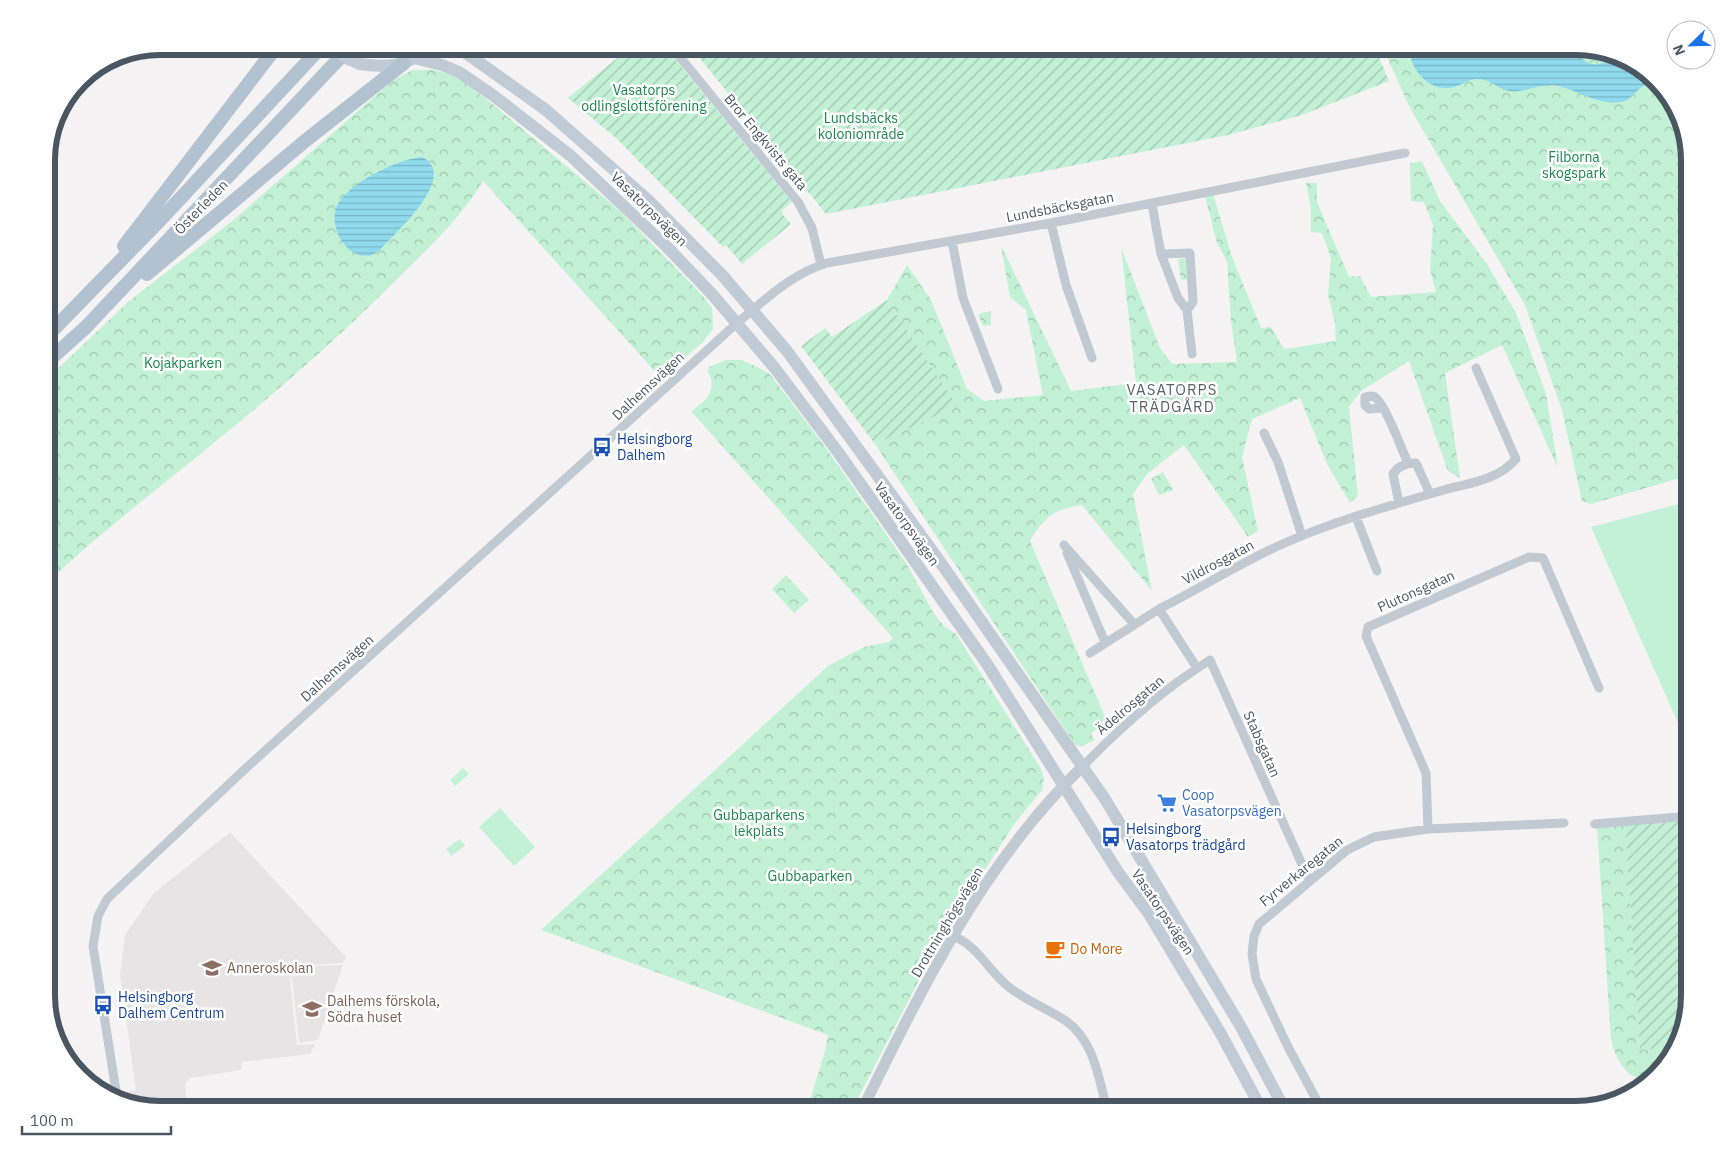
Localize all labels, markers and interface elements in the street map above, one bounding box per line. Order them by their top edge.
north arrow [1666,20,1716,70]
text: N [1669,42,1689,58]
park label: Vasatorps odlingslottsförening [581,81,707,115]
street label: Bror Engkvists gata [720,90,812,194]
park label: Lundsbäcks koloniområde [818,109,905,143]
park label: Filborna skogspark [1542,148,1607,182]
street label: Vasatorpsvägen [607,168,691,250]
street label: Österleden [170,176,232,238]
street label: Lundsbäcksgatan [1005,188,1115,226]
street label: Dalhemsvägen [608,348,688,424]
park label: Kojakparken [144,354,222,372]
district label: VASATORPS TRÄDGÅRD [1127,380,1217,416]
place label: Helsingborg Dalhem [617,430,693,464]
bus stop icon: Helsingborg Dalhem [591,436,613,458]
street label: Vasatorpsvägen [870,478,944,570]
street label: Vildrosgatan [1179,536,1257,588]
street label: Plutonsgatan [1375,566,1457,616]
street label: Dalhemsvägen [297,630,377,706]
street label: Ädelrosgatan [1092,671,1168,739]
street label: Stabsgatan [1239,708,1285,780]
place label: Coop Vasatorpsvägen [1182,786,1282,820]
supermarket icon: Coop Vasatorpsvägen [1156,792,1178,814]
park label: Gubbaparkens lekplats [713,806,805,840]
place label: Helsingborg Vasatorps trädgård [1126,820,1246,854]
bus stop icon: Helsingborg Vasatorps trädgård [1100,826,1122,848]
street label: Fyrverkaregatan [1256,832,1346,910]
street label: Drottninghögsvägen [907,863,987,981]
street label: Vasatorpsvägen [1128,866,1198,958]
park label: Gubbaparken [768,867,852,885]
cafe icon: Do More [1044,938,1066,960]
place label: Do More [1070,940,1123,958]
school or university icon: Anneroskolan [201,957,223,979]
place label: Anneroskolan [227,959,314,977]
place label: Helsingborg Dalhem Centrum [118,988,224,1022]
place label: Dalhems förskola, Södra huset [327,992,440,1026]
bus stop icon: Helsingborg Dalhem Centrum [92,994,114,1016]
school or university icon: Dalhems förskola, Södra huset [301,998,323,1020]
scale bar [22,1104,171,1136]
text: 100 m [30,1111,74,1130]

